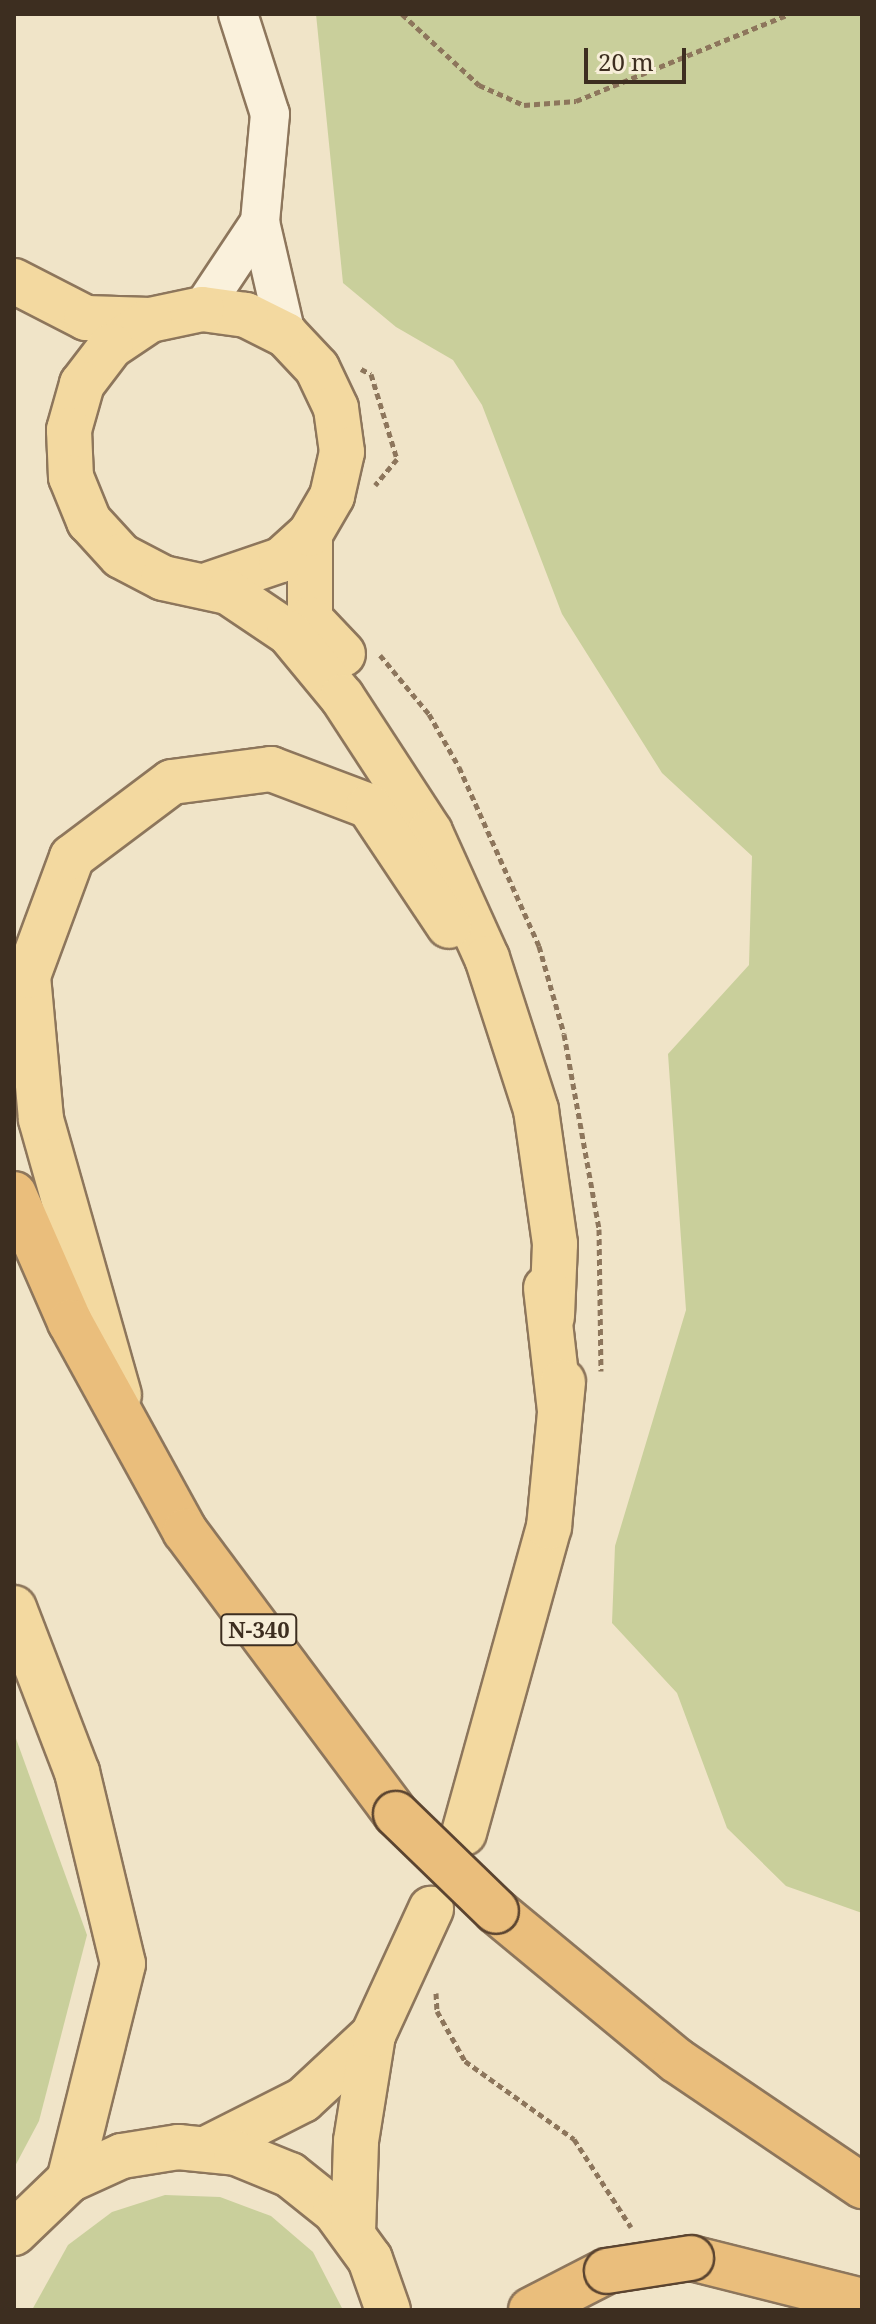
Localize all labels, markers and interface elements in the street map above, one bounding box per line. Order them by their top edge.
scale bar [588,32,690,82]
text: 20 m [598,45,654,78]
road number: N-340 [219,1612,299,1648]

